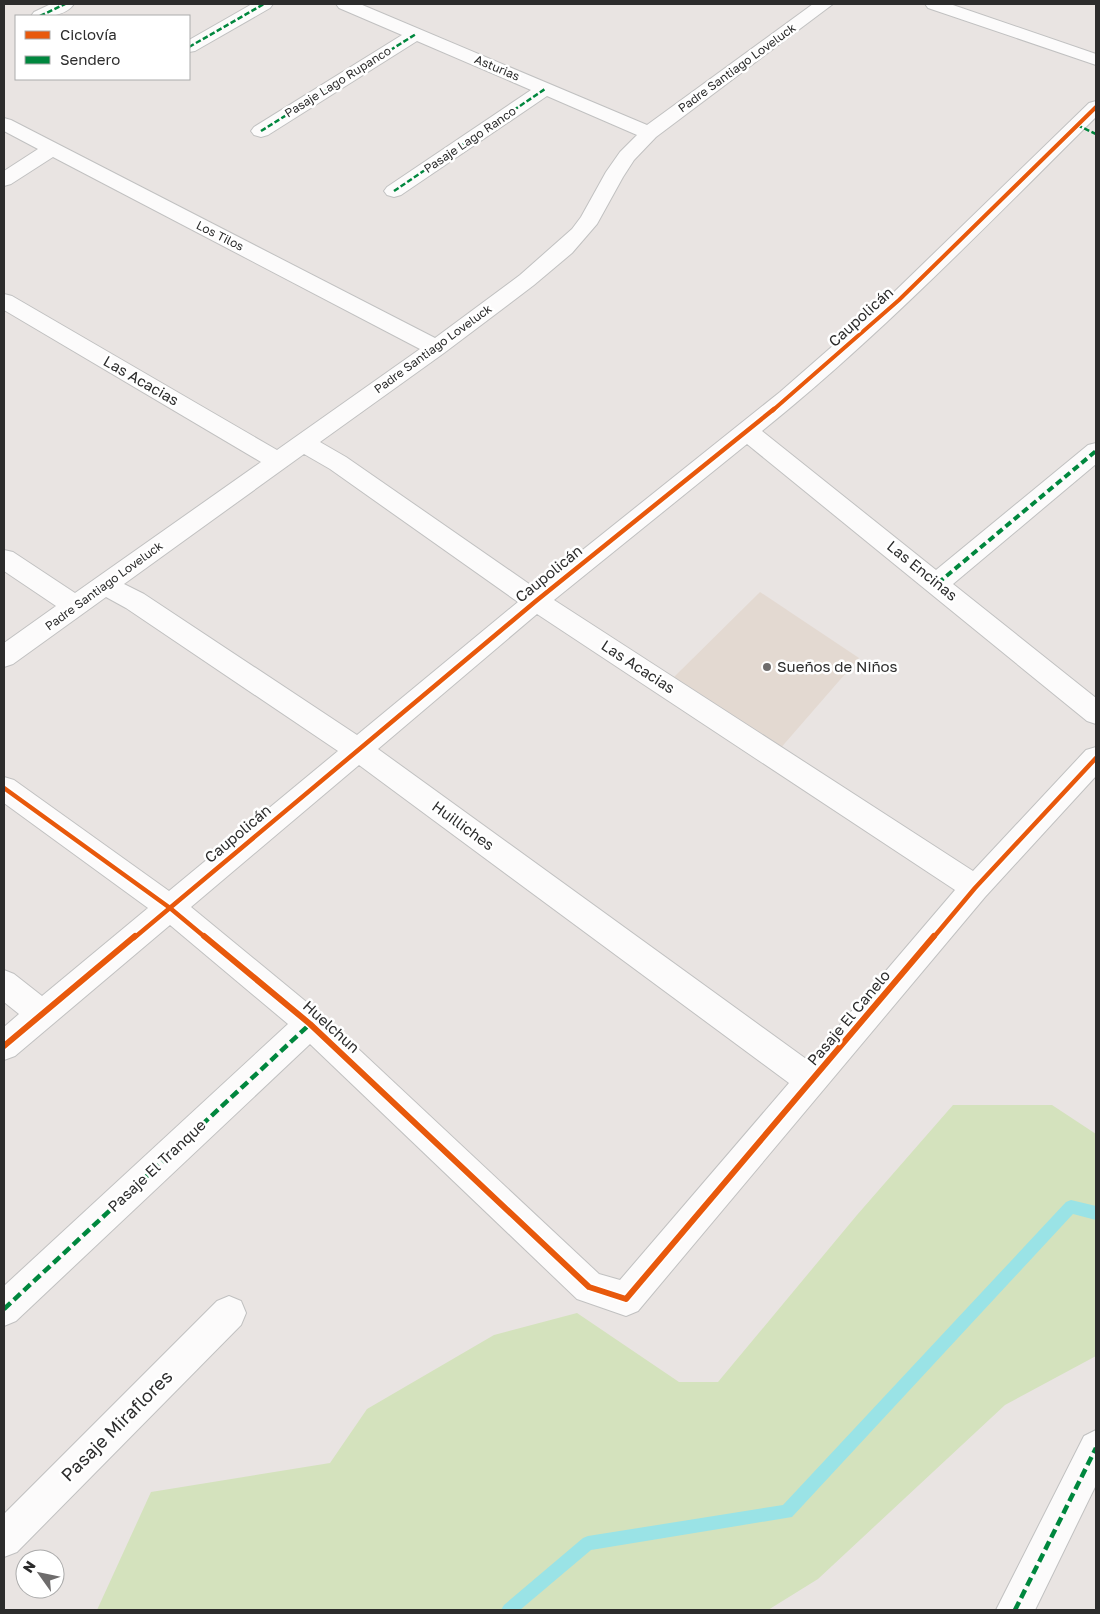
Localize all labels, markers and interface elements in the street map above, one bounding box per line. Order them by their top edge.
legend [15,15,190,80]
street label: Padre Santiago Loveluck [675,20,799,115]
text: Ciclovía [60,25,117,43]
street label: Pasaje Lago Rupanco [282,43,394,120]
text: Sendero [60,50,120,68]
street label: Asturias [472,51,522,84]
street label: Pasaje Lago Ranco [421,103,519,176]
street label: Los Tilos [194,217,246,254]
street label: Caupolicán [824,283,896,350]
street label: Padre Santiago Loveluck [371,301,495,396]
street label: Las Acacias [101,351,182,409]
street label: Las Encinas [884,536,961,604]
street label: Padre Santiago Loveluck [42,538,166,633]
street label: Caupolicán [511,541,585,606]
street label: Las Acacias [598,636,679,697]
place label: Sueños de Niños [777,657,898,675]
marker: Sueños de Niños [761,661,773,673]
street label: Huilliches [429,797,498,854]
street label: Caupolicán [201,800,274,866]
street label: Pasaje El Canelo [803,966,893,1069]
street label: Huelchun [300,996,364,1056]
street label: Pasaje El Tranque [104,1115,209,1215]
street label: Pasaje Miraflores [56,1365,177,1486]
north arrow [15,1549,65,1599]
text: N [19,1558,39,1576]

